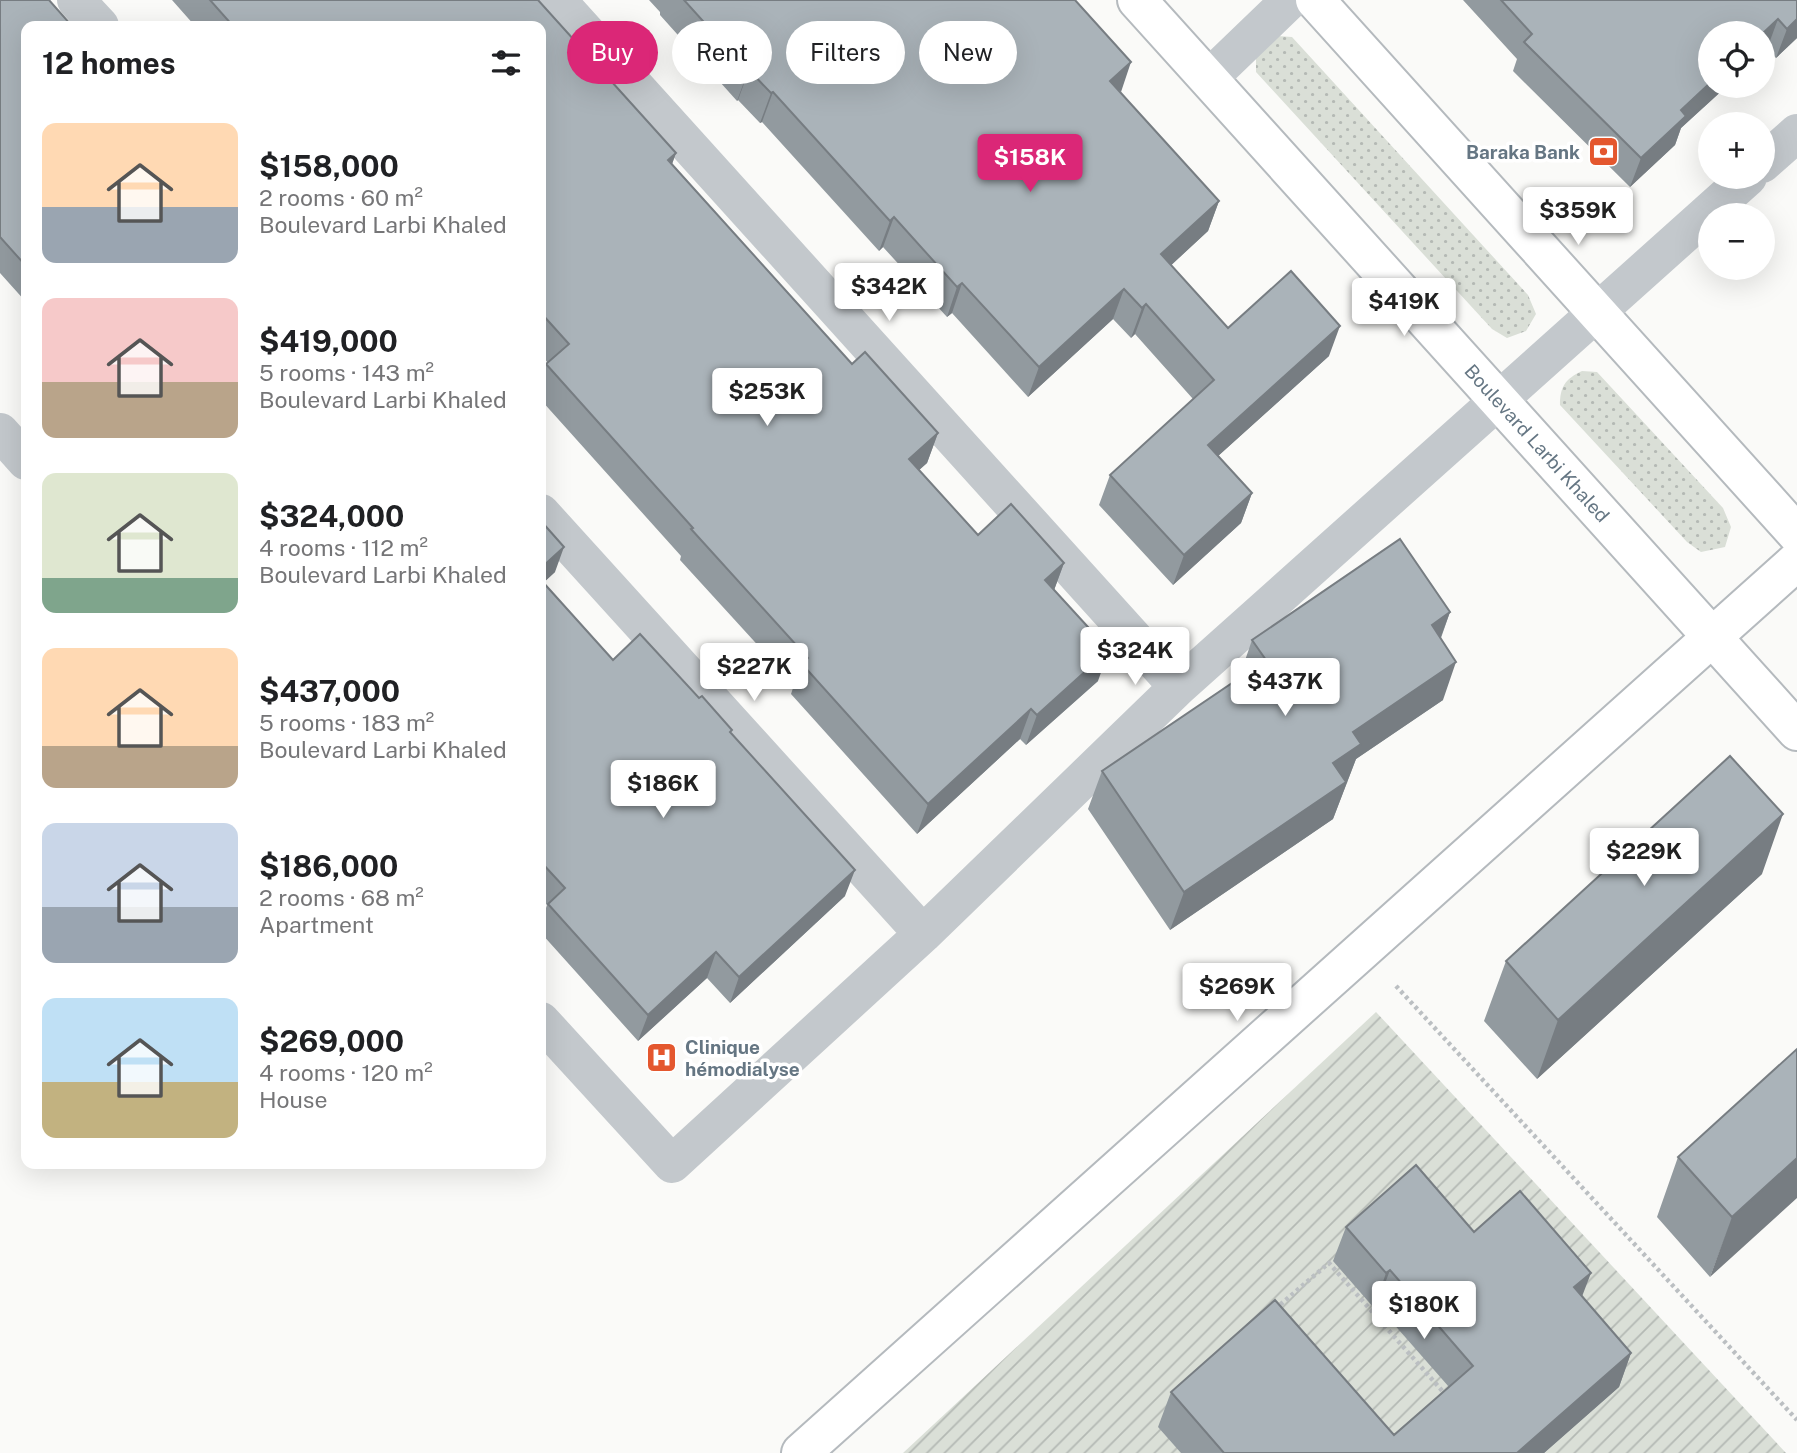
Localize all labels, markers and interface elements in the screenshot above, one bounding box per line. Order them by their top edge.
chip: Buy [567,21,658,84]
chip: Rent [672,21,772,84]
chip: Filters [786,21,905,84]
chip: New [919,21,1017,84]
map controls [1698,21,1775,280]
button: locate [1698,21,1775,98]
icon: filters [487,44,525,82]
text: 12 homes [42,45,176,81]
button: + [1698,112,1775,189]
pin: $158K [981,134,1079,194]
bank icon: Baraka Bank [1586,135,1620,169]
place label: Baraka Bank [1466,141,1580,163]
text: $158K [994,143,1066,170]
text: $158,000 [259,148,399,184]
icon: home [98,151,182,235]
text: 2 rooms · 60 m² [259,184,423,211]
pin: $359K [1529,188,1627,247]
text: $359K [1539,196,1617,223]
button: − [1698,203,1775,280]
text: Boulevard Larbi Khaled [259,211,507,238]
pin: $342K [840,264,938,323]
text: $342K [850,272,928,299]
pin: $419K [1355,278,1453,338]
text: $419K [1368,287,1440,314]
text: $419,000 [259,323,398,359]
icon: home [98,326,182,410]
text: 5 rooms · 143 m² [259,359,434,386]
street label: Boulevard Larbi Khaled [1460,360,1614,526]
pin: $253K [718,368,816,428]
text: $253K [728,377,806,404]
text: Boulevard Larbi Khaled [259,386,507,413]
text: $324,000 [259,498,404,534]
icon: home [98,501,182,585]
text: 4 rooms · 112 m² [259,534,428,561]
text: Boulevard Larbi Khaled [259,561,507,588]
pin: $324K [1086,628,1184,687]
text: $324K [1096,636,1174,663]
pin: $227K [705,644,803,703]
text: $227K [716,652,792,679]
pin: $437K [1236,658,1334,718]
text: $437K [1247,667,1323,694]
text: $437,000 [259,673,400,709]
icon: home [98,676,182,760]
text: 5 rooms · 183 m² [259,709,434,736]
text: Boulevard Larbi Khaled [259,736,507,763]
pin: $186K [614,760,712,820]
text: $186K [627,769,699,796]
pin: $229K [1595,828,1693,888]
text: $229K [1606,837,1682,864]
text: $186,000 [259,848,398,884]
icon: home [98,851,182,935]
text: 2 rooms · 68 m² [259,884,424,911]
text: Apartment [259,911,374,938]
pin: $269K [1188,964,1286,1023]
text: $269K [1198,972,1276,999]
text: $269,000 [259,1023,404,1059]
icon: home [98,1026,182,1110]
place label: Clinique hémodialyse [685,1036,800,1080]
hospital icon: Clinique hémodialyse [645,1041,679,1075]
text: 4 rooms · 120 m² [259,1059,433,1086]
text: House [259,1086,327,1113]
pin: $180K [1375,1282,1473,1341]
text: $180K [1388,1290,1460,1317]

